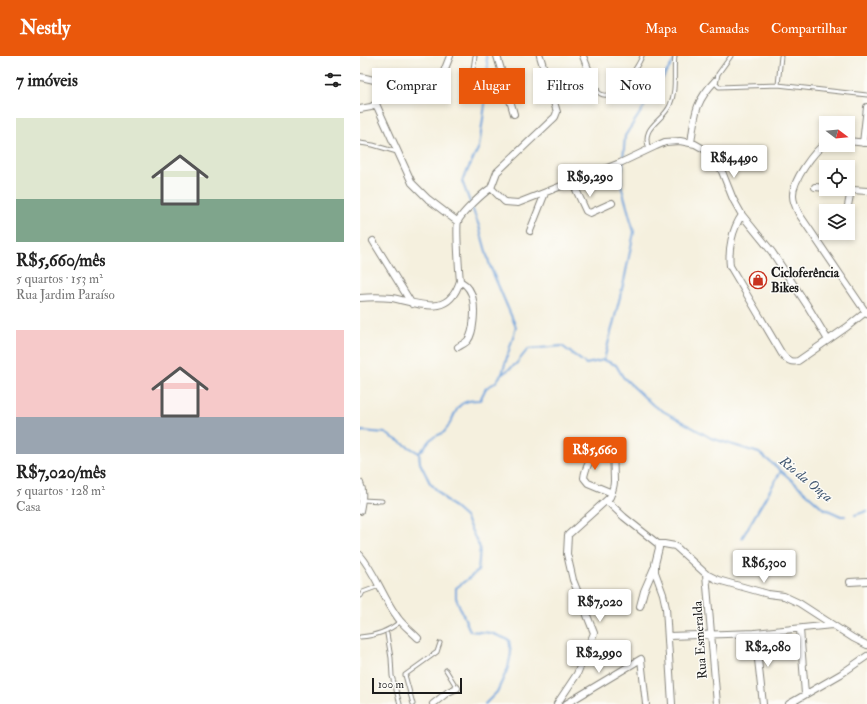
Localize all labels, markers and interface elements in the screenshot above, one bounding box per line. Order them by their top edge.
text: Nestly [20,16,70,40]
text: Mapa [645,20,677,37]
text: Camadas [699,20,749,37]
text: Compartilhar [771,20,847,37]
chip: Comprar [372,68,451,104]
chip: Alugar [459,68,525,104]
chip: Filtros [533,68,598,104]
chip: Novo [606,68,665,104]
icon: filters [322,69,344,91]
text: 7 imóveis [16,70,78,91]
north arrow [819,116,855,152]
map controls [819,116,855,240]
icon: home [144,144,216,216]
pin: R$4,490 [697,145,771,179]
text: R$4,490 [710,150,758,166]
button: locate [819,160,855,196]
pin: R$9,290 [553,164,627,198]
text: R$9,290 [567,169,613,185]
button: layers [819,204,855,240]
text: R$5,660/mês [16,250,105,271]
place label: Cicloferência Bikes [771,265,840,296]
shop icon: Cicloferência Bikes [748,270,768,290]
text: 5 quartos · 153 m² [16,271,103,287]
text: Rua Jardim Paraíso [16,287,115,303]
icon: home [144,356,216,428]
pin: R$5,660 [558,437,632,471]
text: R$5,660 [572,442,618,458]
water label: Rio da Onça [775,452,837,506]
text: R$7,020/mês [16,462,106,483]
text: 5 quartos · 128 m² [16,483,105,499]
text: Casa [16,499,41,515]
pin: R$6,300 [727,550,801,584]
text: R$6,300 [742,555,786,571]
pin: R$7,020 [563,589,637,623]
text: R$7,020 [577,594,623,610]
street label: Rua Esmeralda [689,600,711,680]
pin: R$2,080 [731,634,805,668]
text: R$2,080 [745,639,791,655]
pin: R$2,990 [562,640,636,674]
text: R$2,990 [576,645,622,661]
scale bar [372,676,462,695]
text: 100 m [378,678,404,691]

